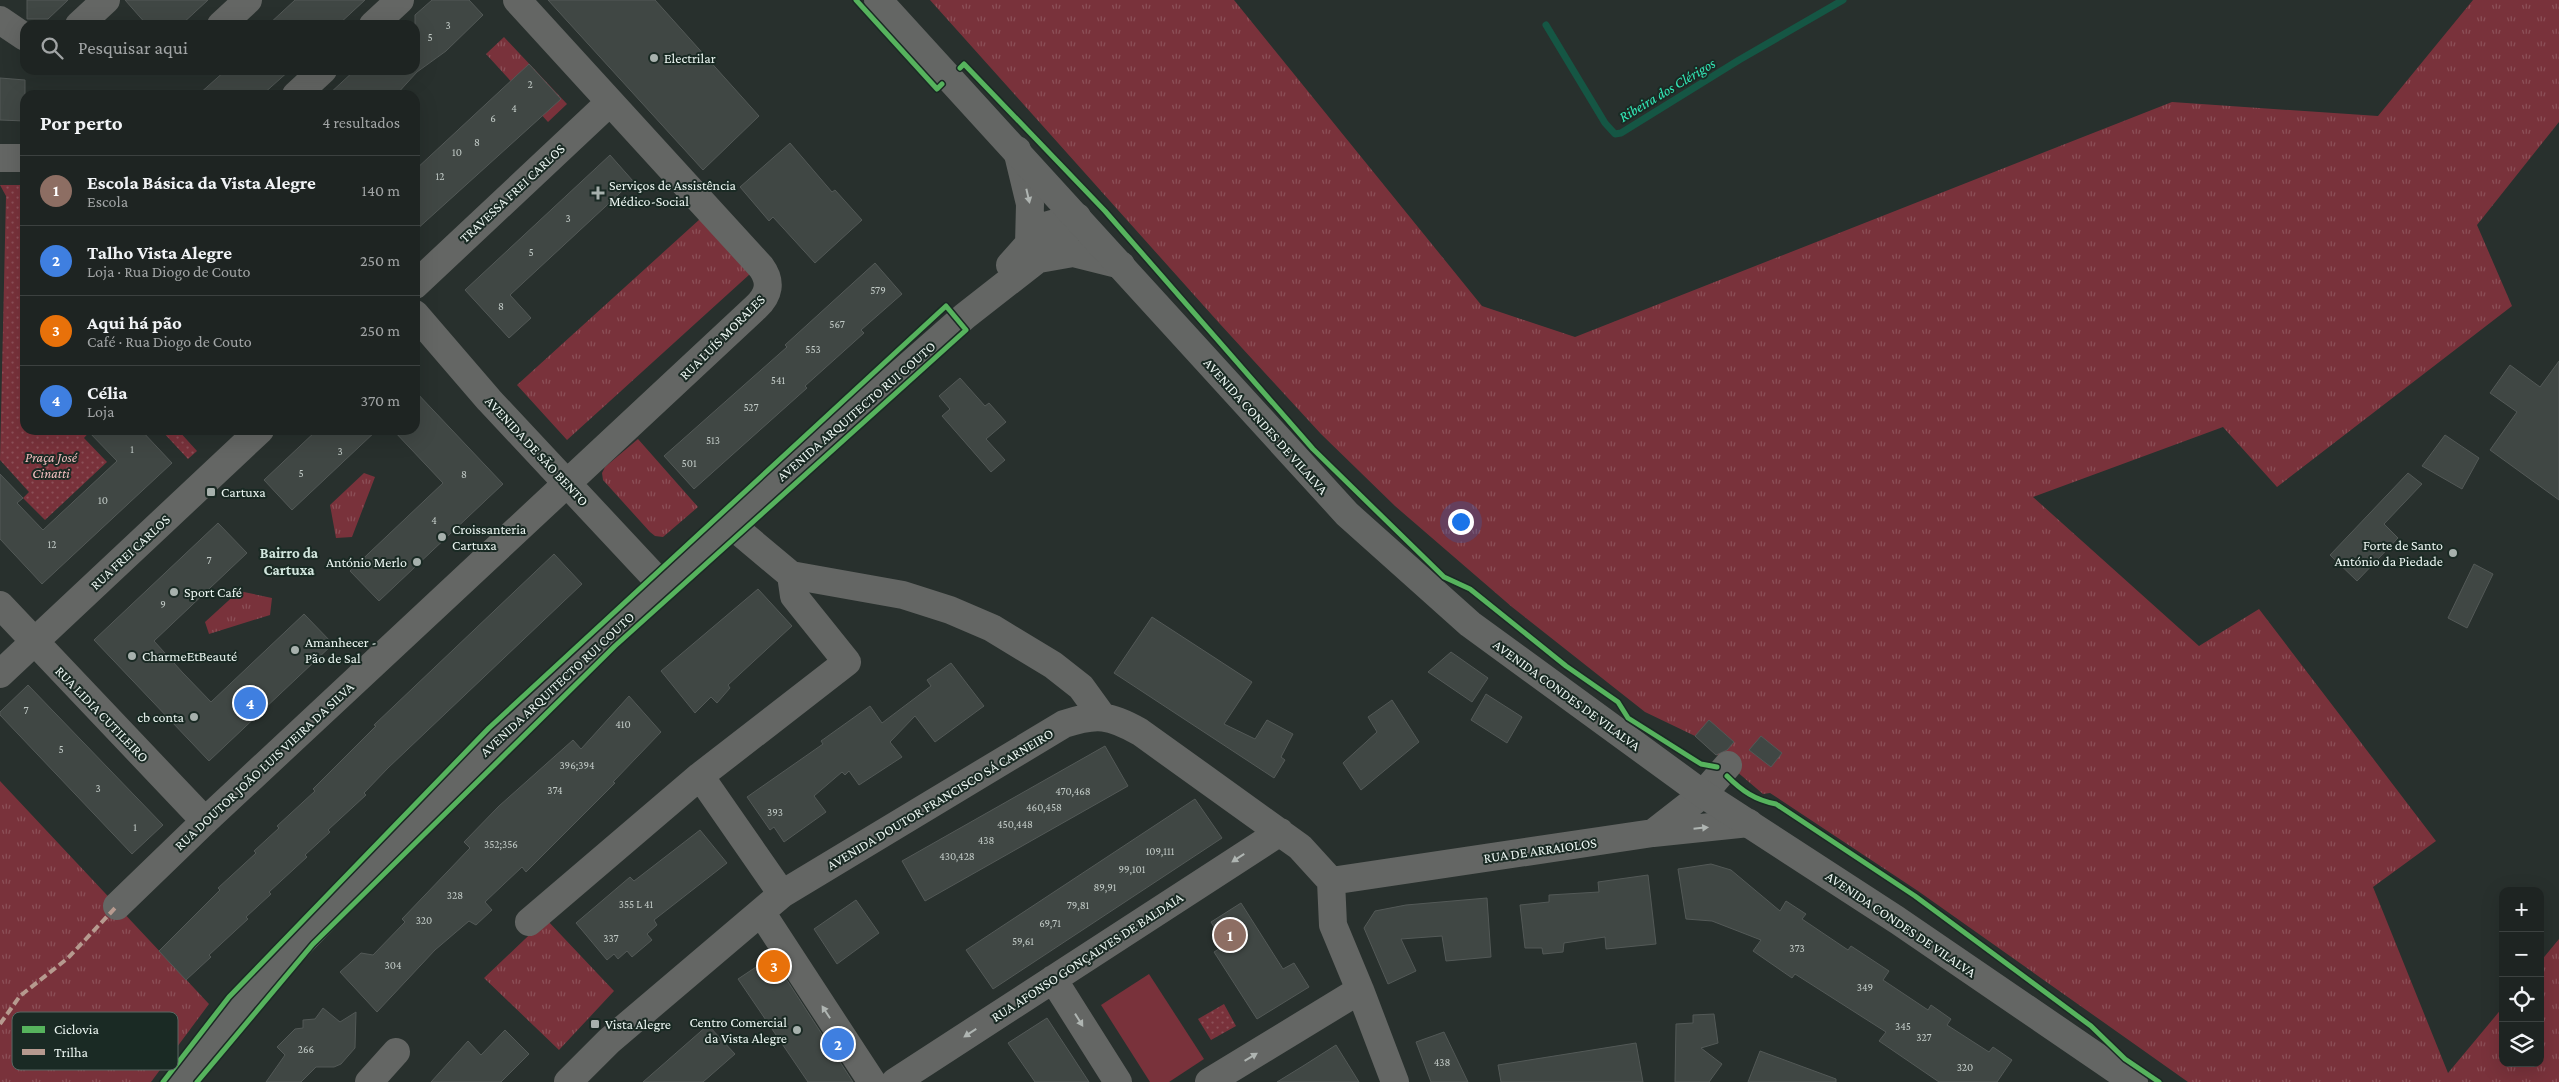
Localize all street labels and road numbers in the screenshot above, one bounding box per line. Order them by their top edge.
street label: TRAVESSA FREI CARLOS [456,140,568,246]
street label: RUA LUÍS MORALES [676,291,768,383]
street label: AVENIDA ARQUITECTO RUI COUTO [773,338,939,484]
street label: AVENIDA CONDES DE VILALVA [1201,355,1331,497]
street label: AVENIDA DE SÃO BENTO [482,393,592,509]
street label: RUA FREI CARLOS [87,511,173,593]
street label: AVENIDA ARQUITECTO RUI COUTO [477,608,637,760]
street label: AVENIDA CONDES DE VILALVA [1490,636,1644,754]
street label: RUA LIDIA CUTILEIRO [52,663,152,765]
street label: RUA DOUTOR JOÃO LUIS VIEIRA DA SILVA [171,679,357,853]
street label: AVENIDA DOUTOR FRANCISCO SÁ CARNEIRO [824,725,1056,873]
street label: RUA DE ARRAIOLOS [1482,834,1598,866]
street label: AVENIDA CONDES DE VILALVA [1823,868,1979,980]
street label: RUA AFONSO GONÇALVES DE BALDAIA [988,889,1186,1025]

